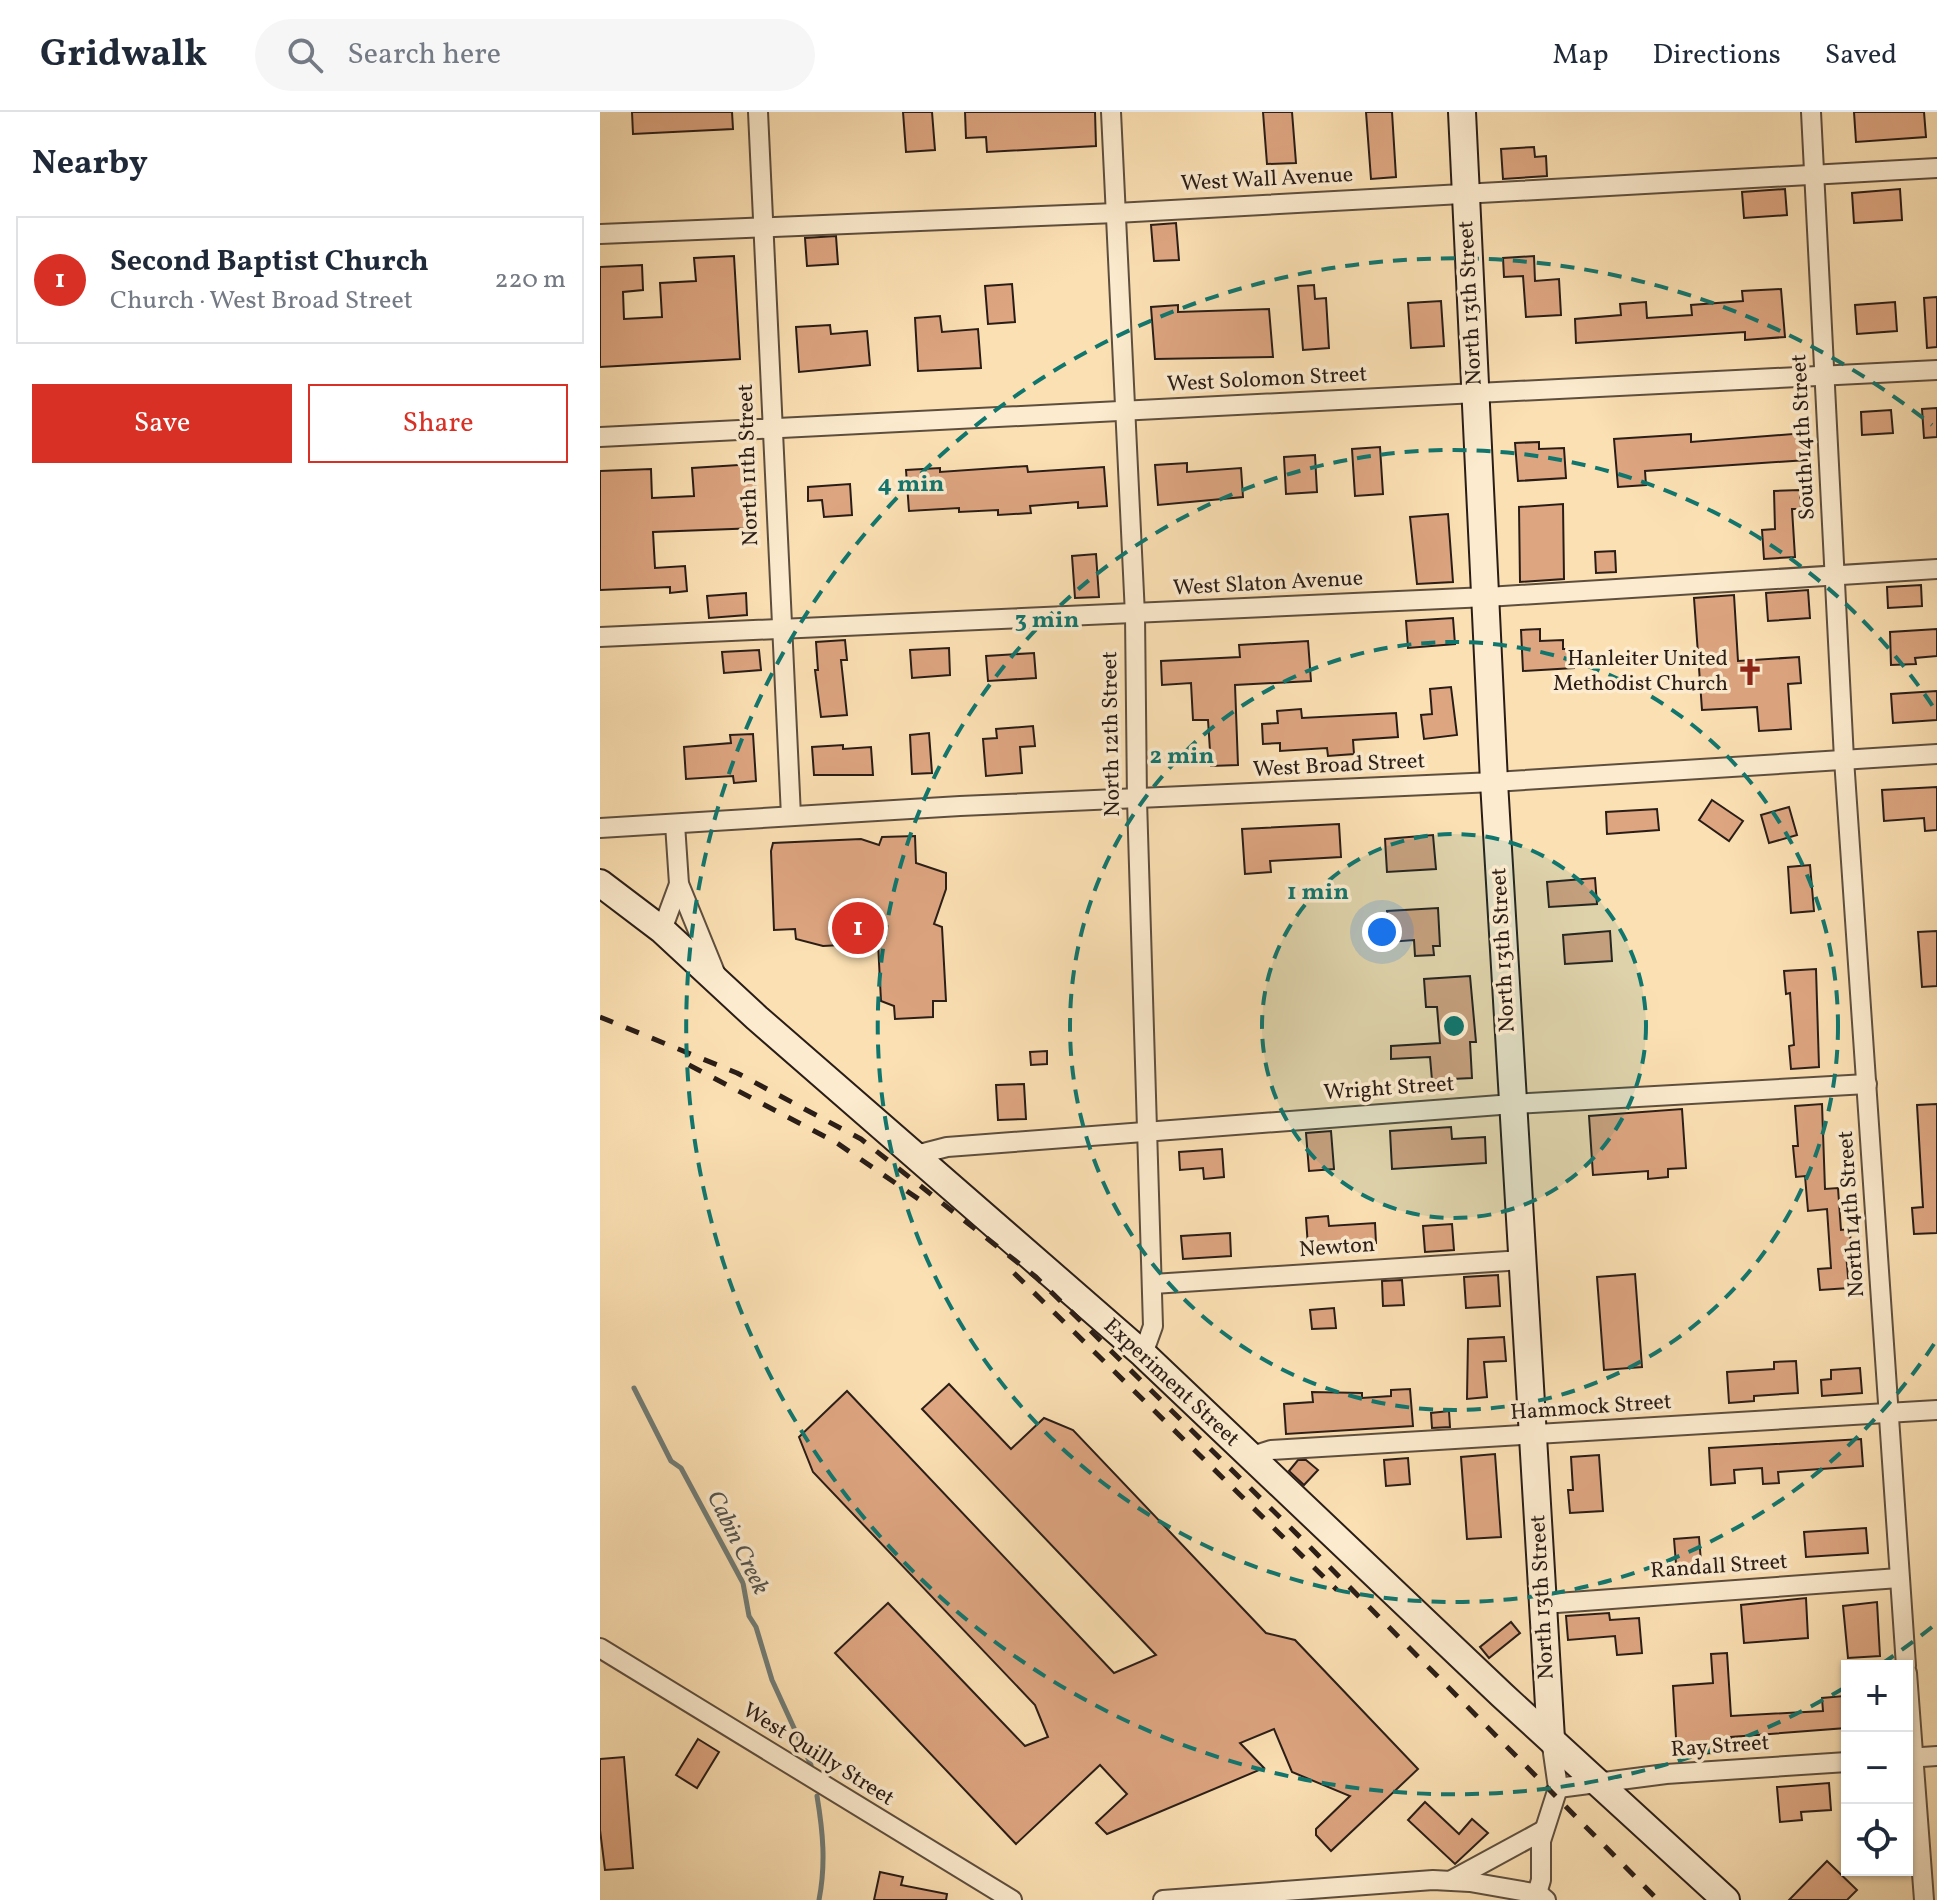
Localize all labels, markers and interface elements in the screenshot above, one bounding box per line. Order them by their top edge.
search box [255,19,815,91]
text: Gridwalk [40,29,207,82]
icon: search [283,33,327,77]
text: Search here [347,34,501,76]
text: Map [1553,36,1609,75]
text: Directions [1653,36,1781,75]
text: Saved [1825,36,1897,75]
text: Nearby [32,141,148,188]
street label: West Wall Avenue [1180,160,1354,200]
street label: North 13th Street [1451,219,1491,386]
text: Second Baptist Church [110,241,429,283]
text: 1 [55,262,65,298]
text: 220 m [494,262,566,298]
text: Church · West Broad Street [110,283,413,319]
street label: South 14th Street [1784,353,1824,521]
street label: West Solomon Street [1166,359,1368,401]
street label: North 11th Street [731,383,767,547]
button: Save [32,384,292,463]
button: Share [308,384,568,463]
text: 4 min [878,468,945,502]
street label: West Slaton Avenue [1172,564,1364,604]
text: 3 min [1015,604,1079,638]
place label: Hanleiter United Methodist Church [1553,644,1728,700]
street label: North 12th Street [1095,651,1129,817]
church icon: Hanleiter United Methodist Church [1735,657,1765,687]
text: 2 min [1150,740,1215,774]
street label: West Broad Street [1252,746,1426,786]
street label: North 13th Street [1484,866,1524,1033]
text: 1 min [1287,876,1349,910]
pin: 1 [832,898,884,958]
your location [1362,912,1402,952]
centre of rings [1440,1012,1468,1040]
street label: Wright Street [1323,1069,1456,1109]
street label: North 14th Street [1831,1129,1873,1298]
street label: Newton [1298,1230,1376,1266]
street label: Experiment Street [1096,1312,1246,1455]
street label: Hammock Street [1509,1387,1673,1429]
water label: Cabin Creek [697,1485,777,1601]
street label: North 13th Street [1523,1513,1563,1680]
street label: Randall Street [1649,1547,1789,1587]
map controls [1841,1660,1913,1876]
button: + [1841,1660,1913,1732]
street label: West Quilly Street [736,1696,900,1814]
street label: Ray Street [1670,1728,1771,1766]
button: − [1841,1732,1913,1804]
button: locate [1841,1804,1913,1876]

